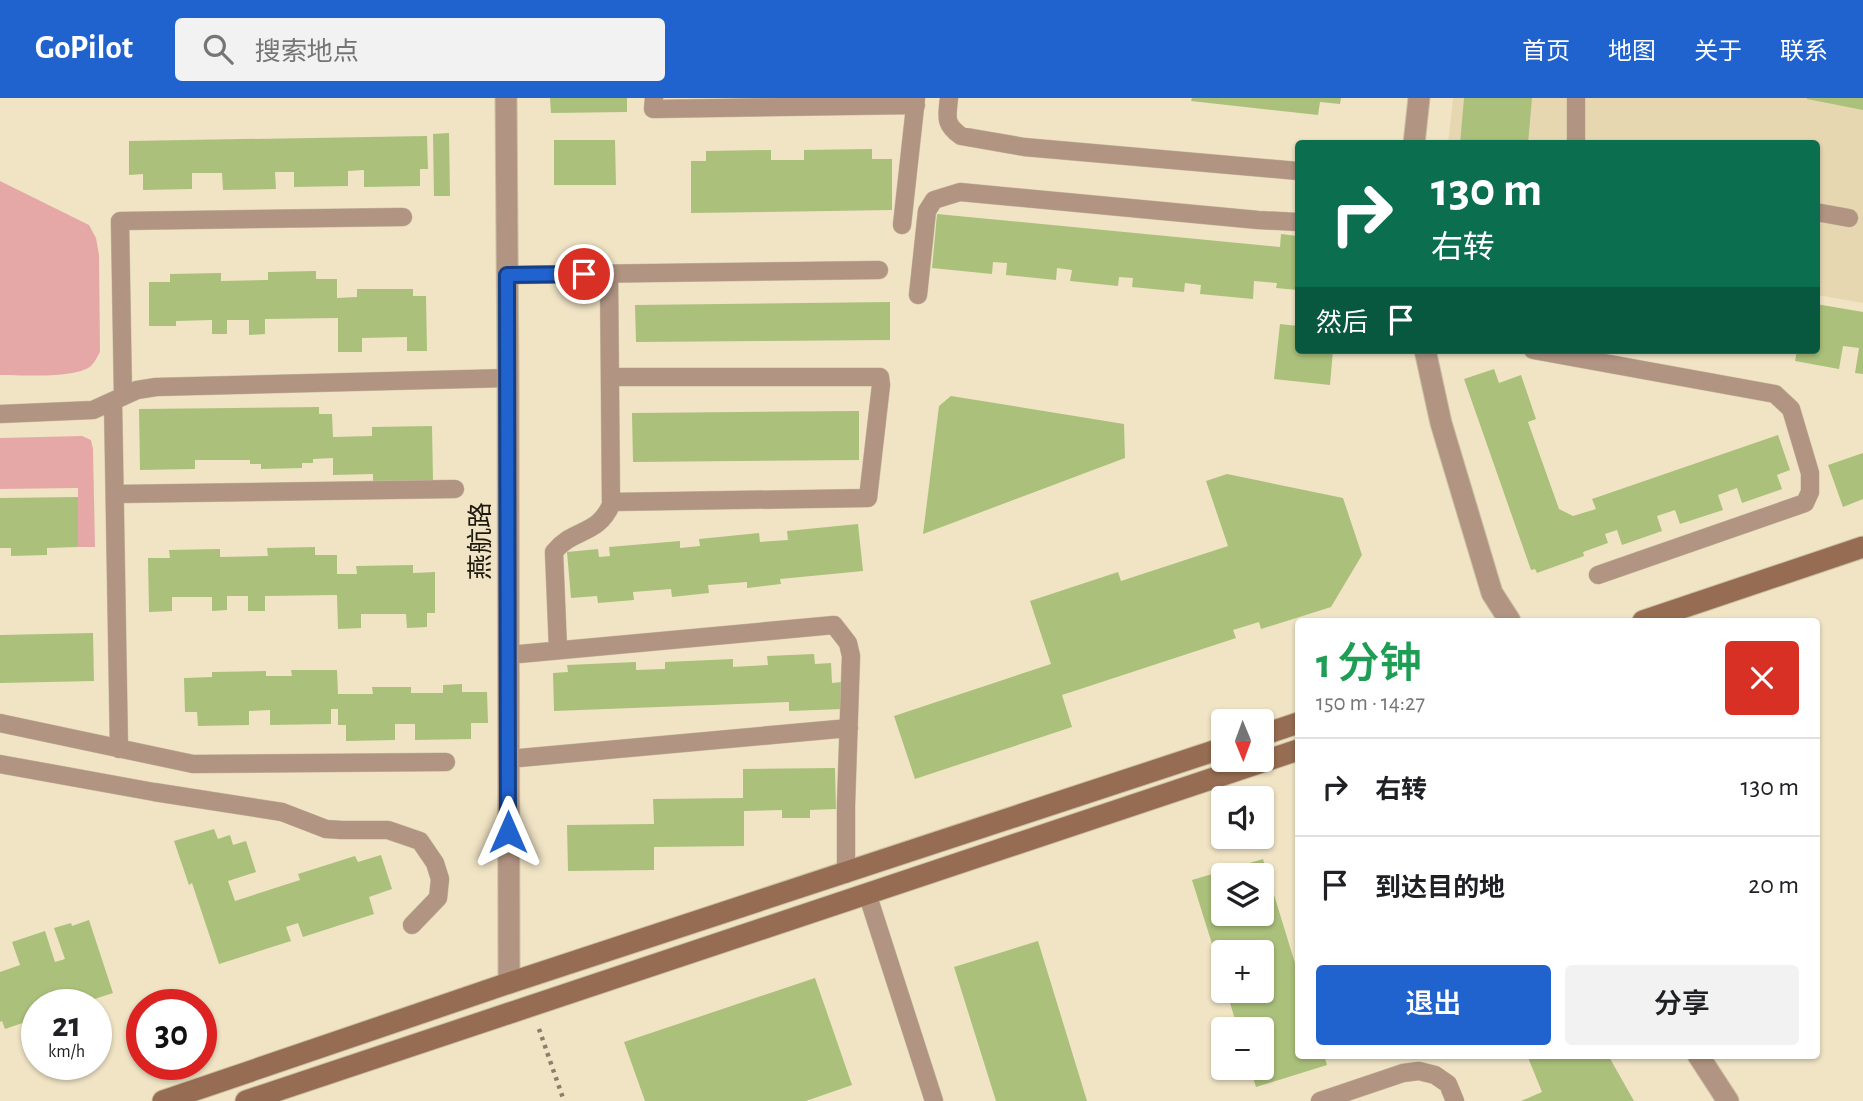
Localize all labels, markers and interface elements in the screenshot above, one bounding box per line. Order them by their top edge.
search box [175,18,665,81]
icon: search [199,30,237,68]
text: GoPilot [35,32,133,65]
text: 搜索地点 [255,39,359,65]
text: 首页 [1522,40,1570,64]
text: 地图 [1608,40,1656,64]
text: 关于 [1694,40,1742,64]
text: 联系 [1780,40,1828,64]
text: 130 m [1431,166,1542,215]
icon: right [1316,168,1407,259]
text: 右转 [1431,232,1495,264]
pin [554,244,614,304]
icon: arrive [565,255,603,293]
icon: arrive [1382,301,1420,339]
text: 然后 [1316,310,1368,336]
street label: 燕航路 [466,502,494,580]
button: close [1725,641,1799,715]
text: 1 分钟 [1316,643,1421,685]
text: 150 m · 14:27 [1316,692,1425,715]
north arrow [1211,709,1274,772]
map controls [1211,709,1274,1080]
icon: right [1316,768,1354,806]
text: 130 m [1741,774,1799,800]
text: 右转 [1375,777,1427,803]
button: sound [1211,786,1274,849]
position arrow [471,795,545,869]
button: layers [1211,863,1274,926]
icon: arrive [1316,866,1354,904]
text: 20 m [1748,872,1799,898]
text: 到达目的地 [1375,875,1505,901]
button: + [1211,940,1274,1003]
button: 退出 [1316,965,1551,1045]
button: 分享 [1565,965,1799,1045]
speed limit sign: 30 [126,989,217,1080]
text: 21 [52,1008,81,1043]
button: − [1211,1017,1274,1080]
text: km/h [48,1043,85,1061]

